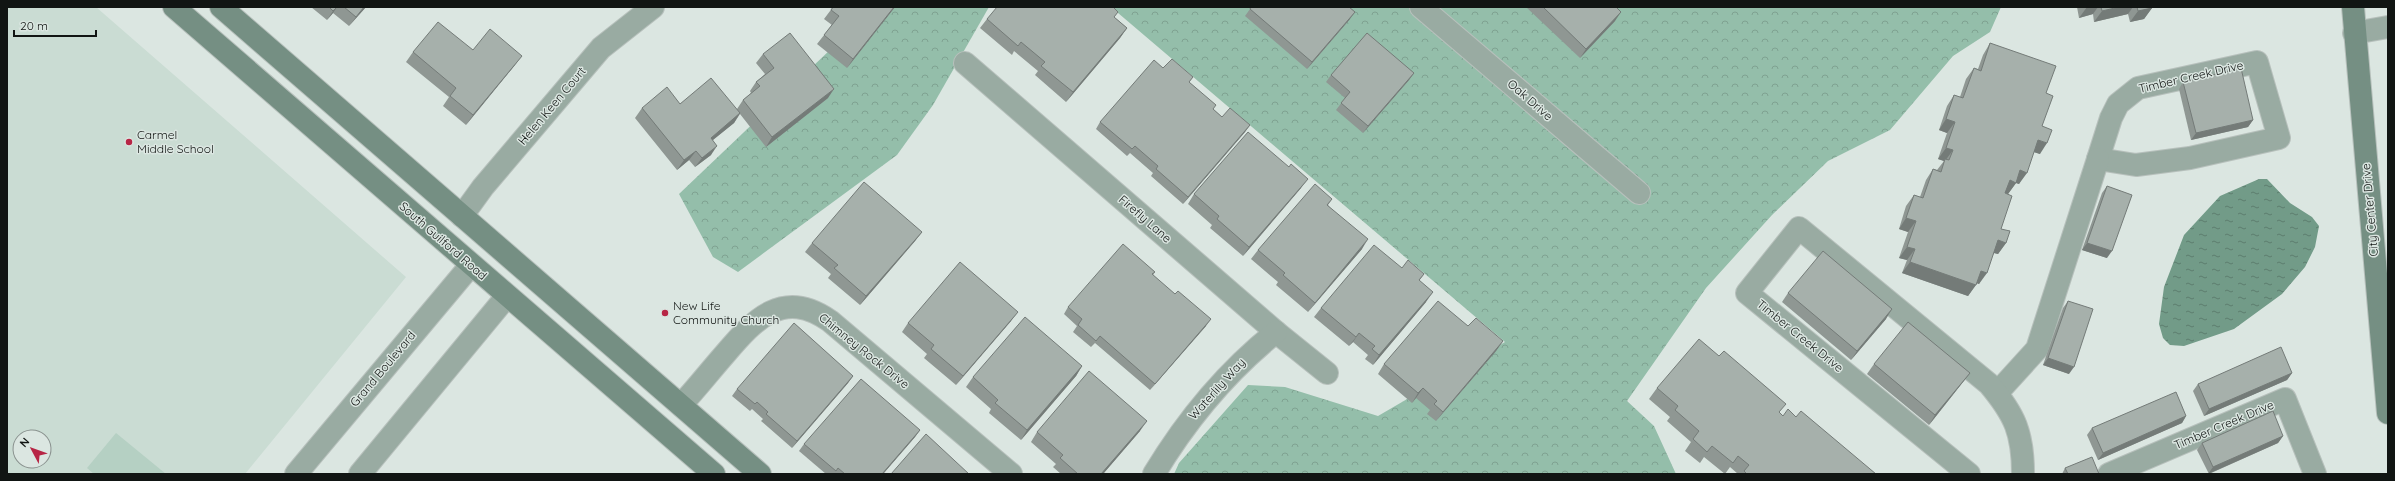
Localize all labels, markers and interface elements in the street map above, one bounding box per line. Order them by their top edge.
scale bar [14,12,96,38]
text: 20 m [20,18,48,33]
street label: Timber Creek Drive [2137,57,2245,96]
street label: Helen Keen Court [515,64,589,148]
street label: Oak Drive [1505,76,1556,123]
place label: Carmel Middle School [137,127,214,156]
marker: Carmel Middle School [124,137,134,147]
street label: City Center Drive [2358,163,2381,257]
street label: Firefly Lane [1116,192,1175,246]
street label: South Guilford Road [396,198,490,283]
street label: Timber Creek Drive [1754,296,1847,375]
place label: New Life Community Church [673,298,779,327]
marker: New Life Community Church [660,308,670,318]
street label: Chimney Rock Drive [816,310,913,392]
street label: Grand Boulevard [347,328,419,410]
street label: Waterlily Way [1185,355,1248,423]
street label: Timber Creek Drive [2172,397,2276,452]
north arrow [12,429,52,469]
text: N [17,435,32,450]

